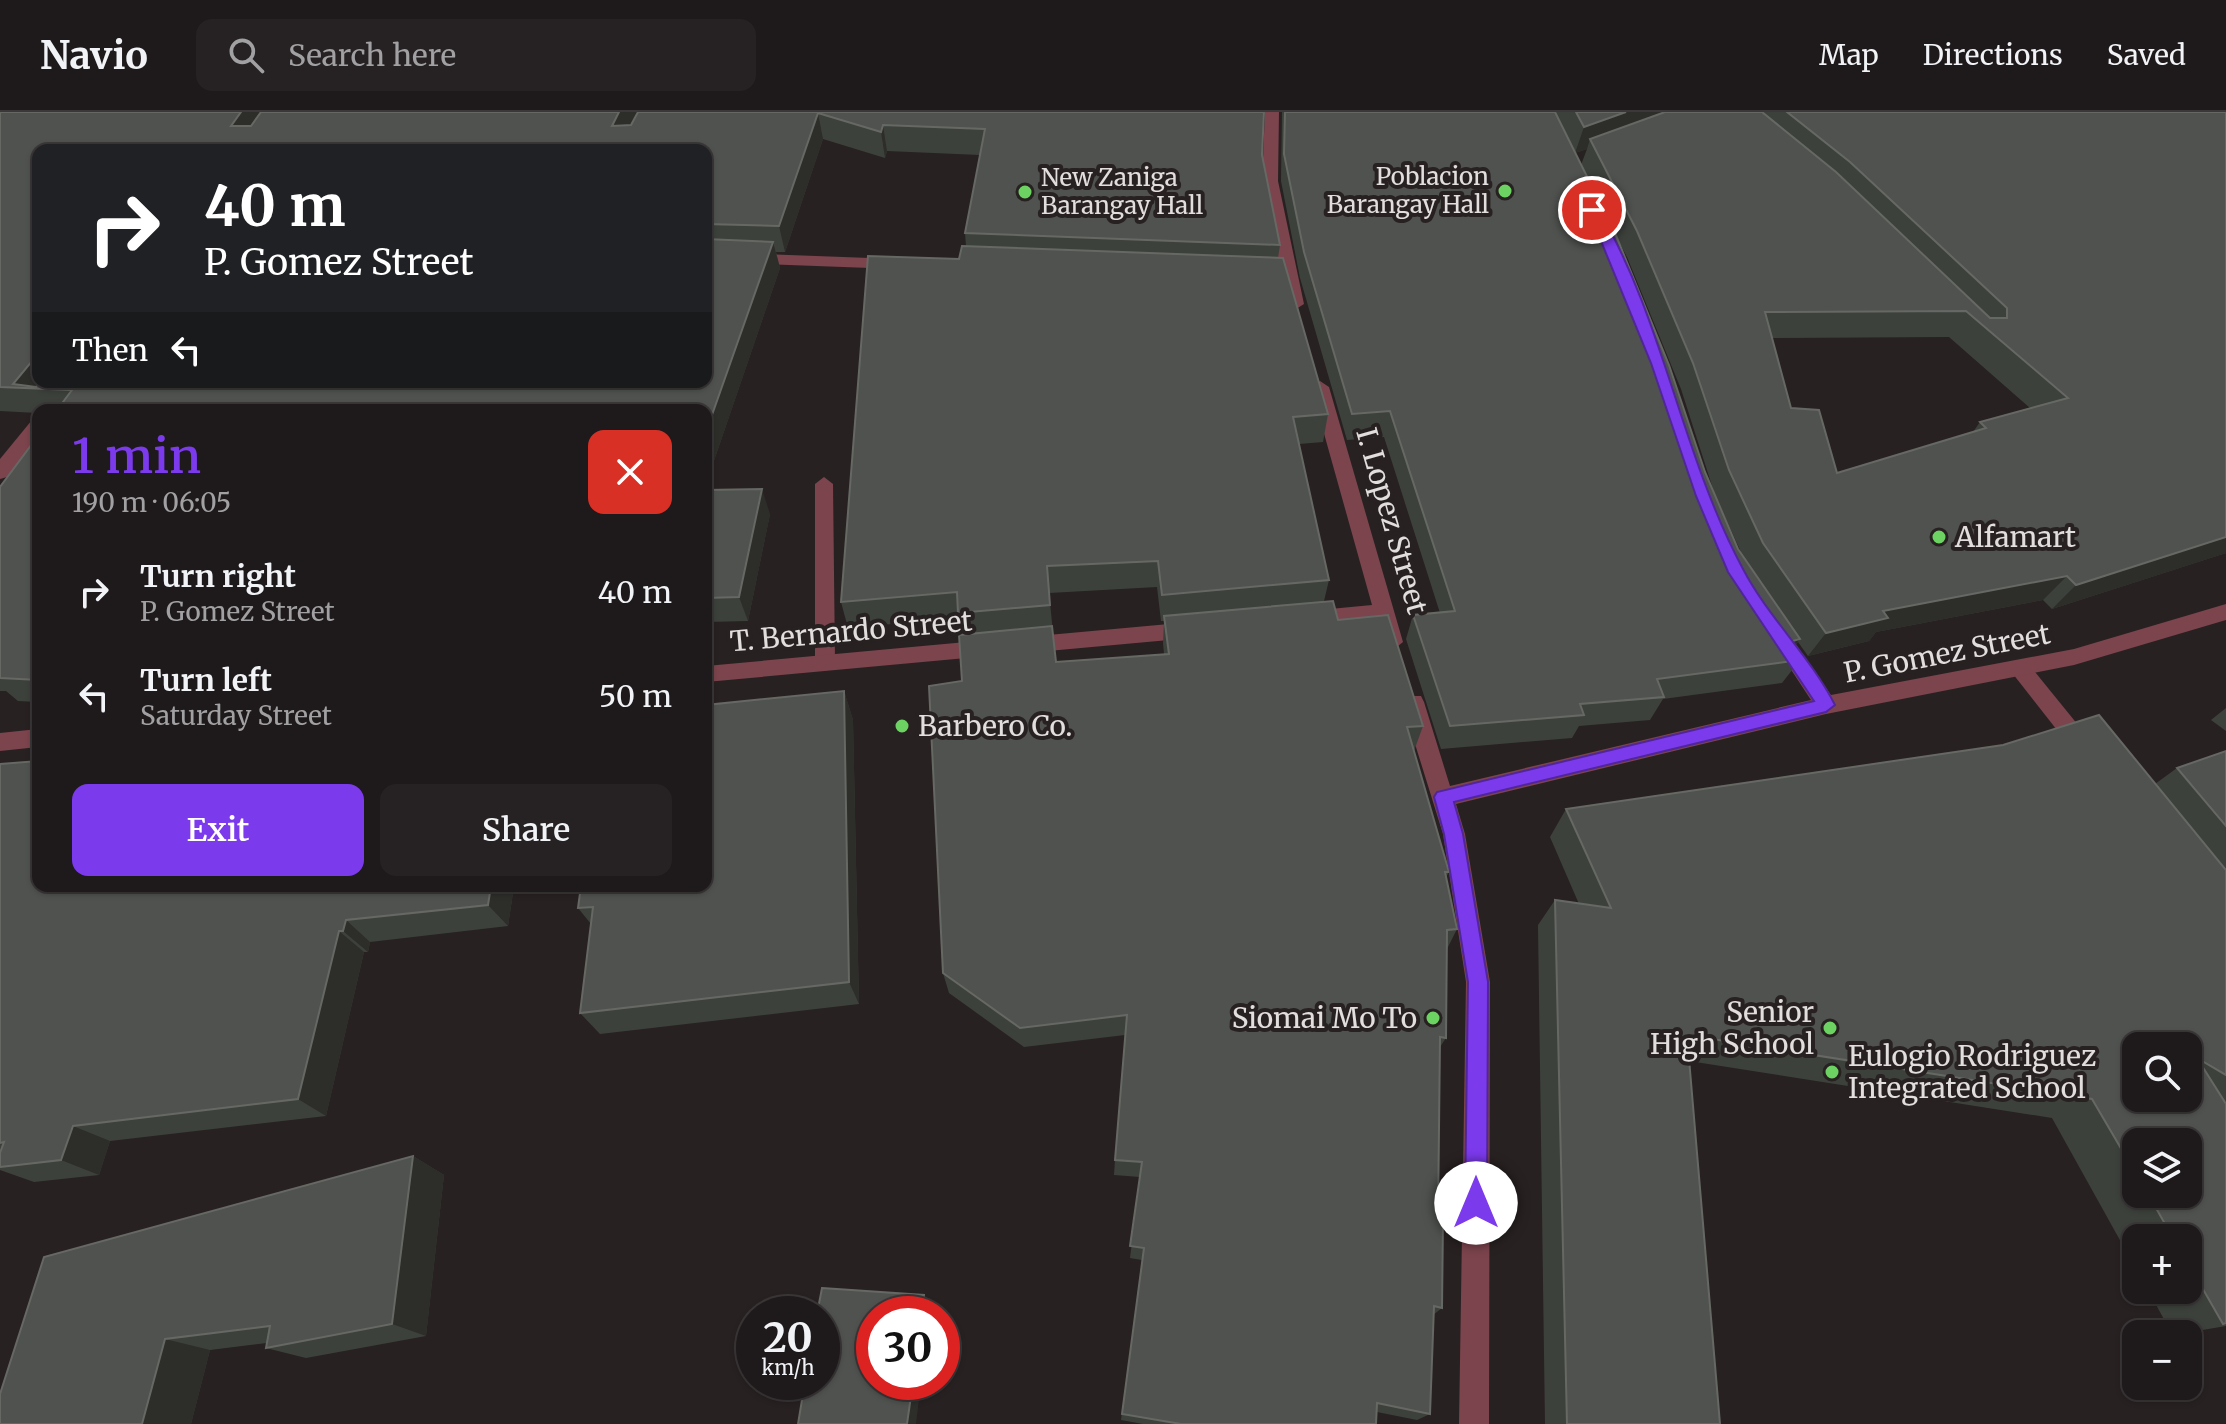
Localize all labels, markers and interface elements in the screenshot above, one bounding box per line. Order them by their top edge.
search box [196,19,756,91]
text: Navio [40,32,148,79]
icon: search [224,33,268,77]
text: Search here [288,36,456,74]
text: Map [1819,37,1879,73]
text: Directions [1923,37,2063,73]
text: Saved [2107,37,2186,73]
place label: Poblacion Barangay Hall [1327,161,1489,220]
place label: New Zaniga Barangay Hall [1041,162,1203,221]
text: 40 m [204,171,346,241]
icon: right [72,176,176,280]
pin [1558,176,1626,244]
marker: Poblacion Barangay Hall [1496,182,1514,200]
marker: New Zaniga Barangay Hall [1016,183,1034,201]
icon: arrive [1570,188,1614,232]
text: P. Gomez Street [204,240,474,285]
icon: left [164,328,208,372]
text: Then [72,331,148,369]
street label: I. Lopez Street [1348,424,1436,618]
text: 1 min [72,426,201,486]
button: close [588,430,672,514]
text: 190 m · 06:05 [72,486,231,519]
place label: Alfamart [1954,519,2076,555]
marker: Alfamart [1930,528,1948,546]
text: Turn right [140,557,296,595]
icon: right [72,570,116,614]
text: 40 m [598,573,672,611]
text: P. Gomez Street [140,595,335,628]
street label: T. Bernardo Street [728,602,974,660]
street label: P. Gomez Street [1841,615,2053,691]
text: Turn left [140,661,272,699]
icon: left [72,674,116,718]
text: 50 m [599,677,672,715]
text: Saturday Street [140,699,332,732]
place label: Barbero Co. [918,708,1072,744]
marker: Barbero Co. [893,717,911,735]
button: Exit [72,784,364,876]
button: Share [380,784,672,876]
place label: Senior High School [1650,994,1814,1062]
place label: Siomai Mo To [1232,1000,1417,1036]
marker: Siomai Mo To [1424,1009,1442,1027]
marker: Senior High School [1821,1019,1839,1037]
map controls [2122,1032,2202,1400]
button: search [2122,1032,2202,1112]
place label: Eulogio Rodriguez Integrated School [1848,1038,2096,1106]
marker: Eulogio Rodriguez Integrated School [1823,1063,1841,1081]
button: layers [2122,1128,2202,1208]
position arrow [1434,1161,1518,1245]
button: + [2122,1224,2202,1304]
speed limit sign: 30 [856,1296,960,1400]
text: 20 [763,1313,813,1363]
button: − [2122,1320,2202,1400]
text: km/h [762,1355,814,1380]

